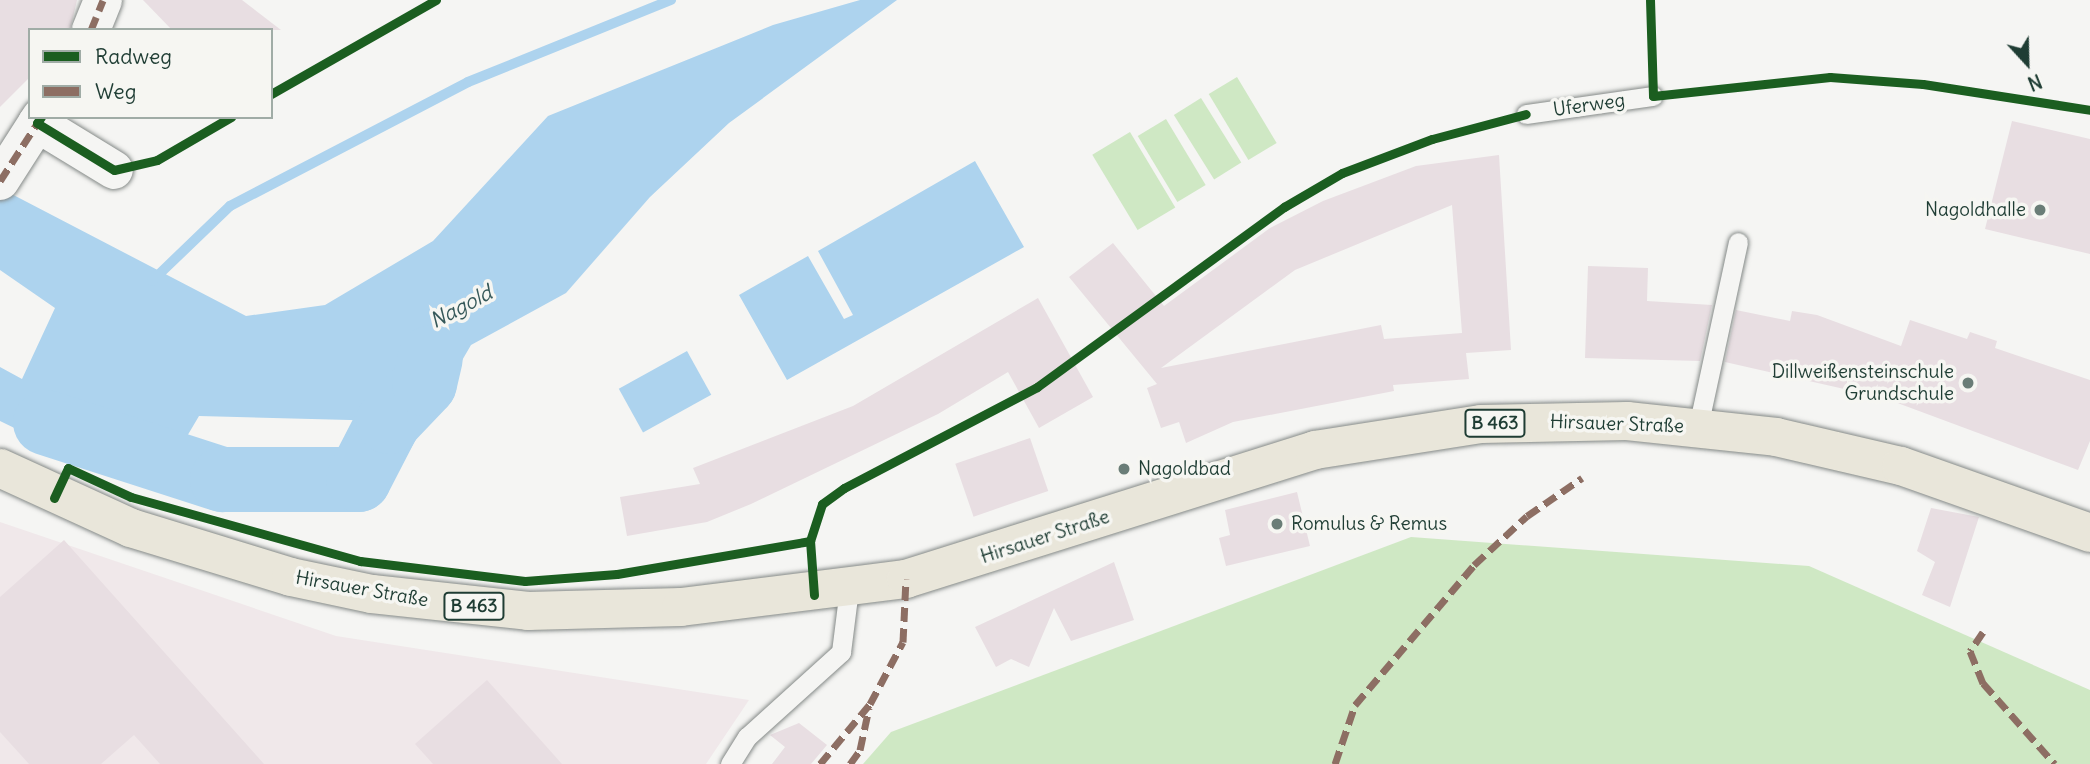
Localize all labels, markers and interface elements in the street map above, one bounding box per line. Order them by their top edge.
legend [28,28,273,119]
north arrow [1992,28,2062,98]
text: Radweg [95,43,172,70]
text: N [2024,69,2045,96]
text: Weg [95,78,136,105]
street label: Uferweg [1552,89,1626,121]
place label: Nagoldhalle [1925,199,2026,221]
marker: Nagoldhalle [2032,202,2048,218]
water label: Nagold [426,280,496,334]
place label: Dillweißensteinschule Grundschule [1772,361,1954,405]
marker: Dillweißensteinschule Grundschule [1960,375,1976,391]
road number: B 463 [1464,408,1526,438]
street label: Hirsauer Straße [1550,410,1684,438]
place label: Nagoldbad [1138,458,1231,480]
marker: Nagoldbad [1116,461,1132,477]
street label: Hirsauer Straße [978,505,1112,569]
place label: Romulus & Remus [1291,513,1447,535]
marker: Romulus & Remus [1269,516,1285,532]
street label: Hirsauer Straße [294,566,430,612]
road number: B 463 [442,592,505,620]

